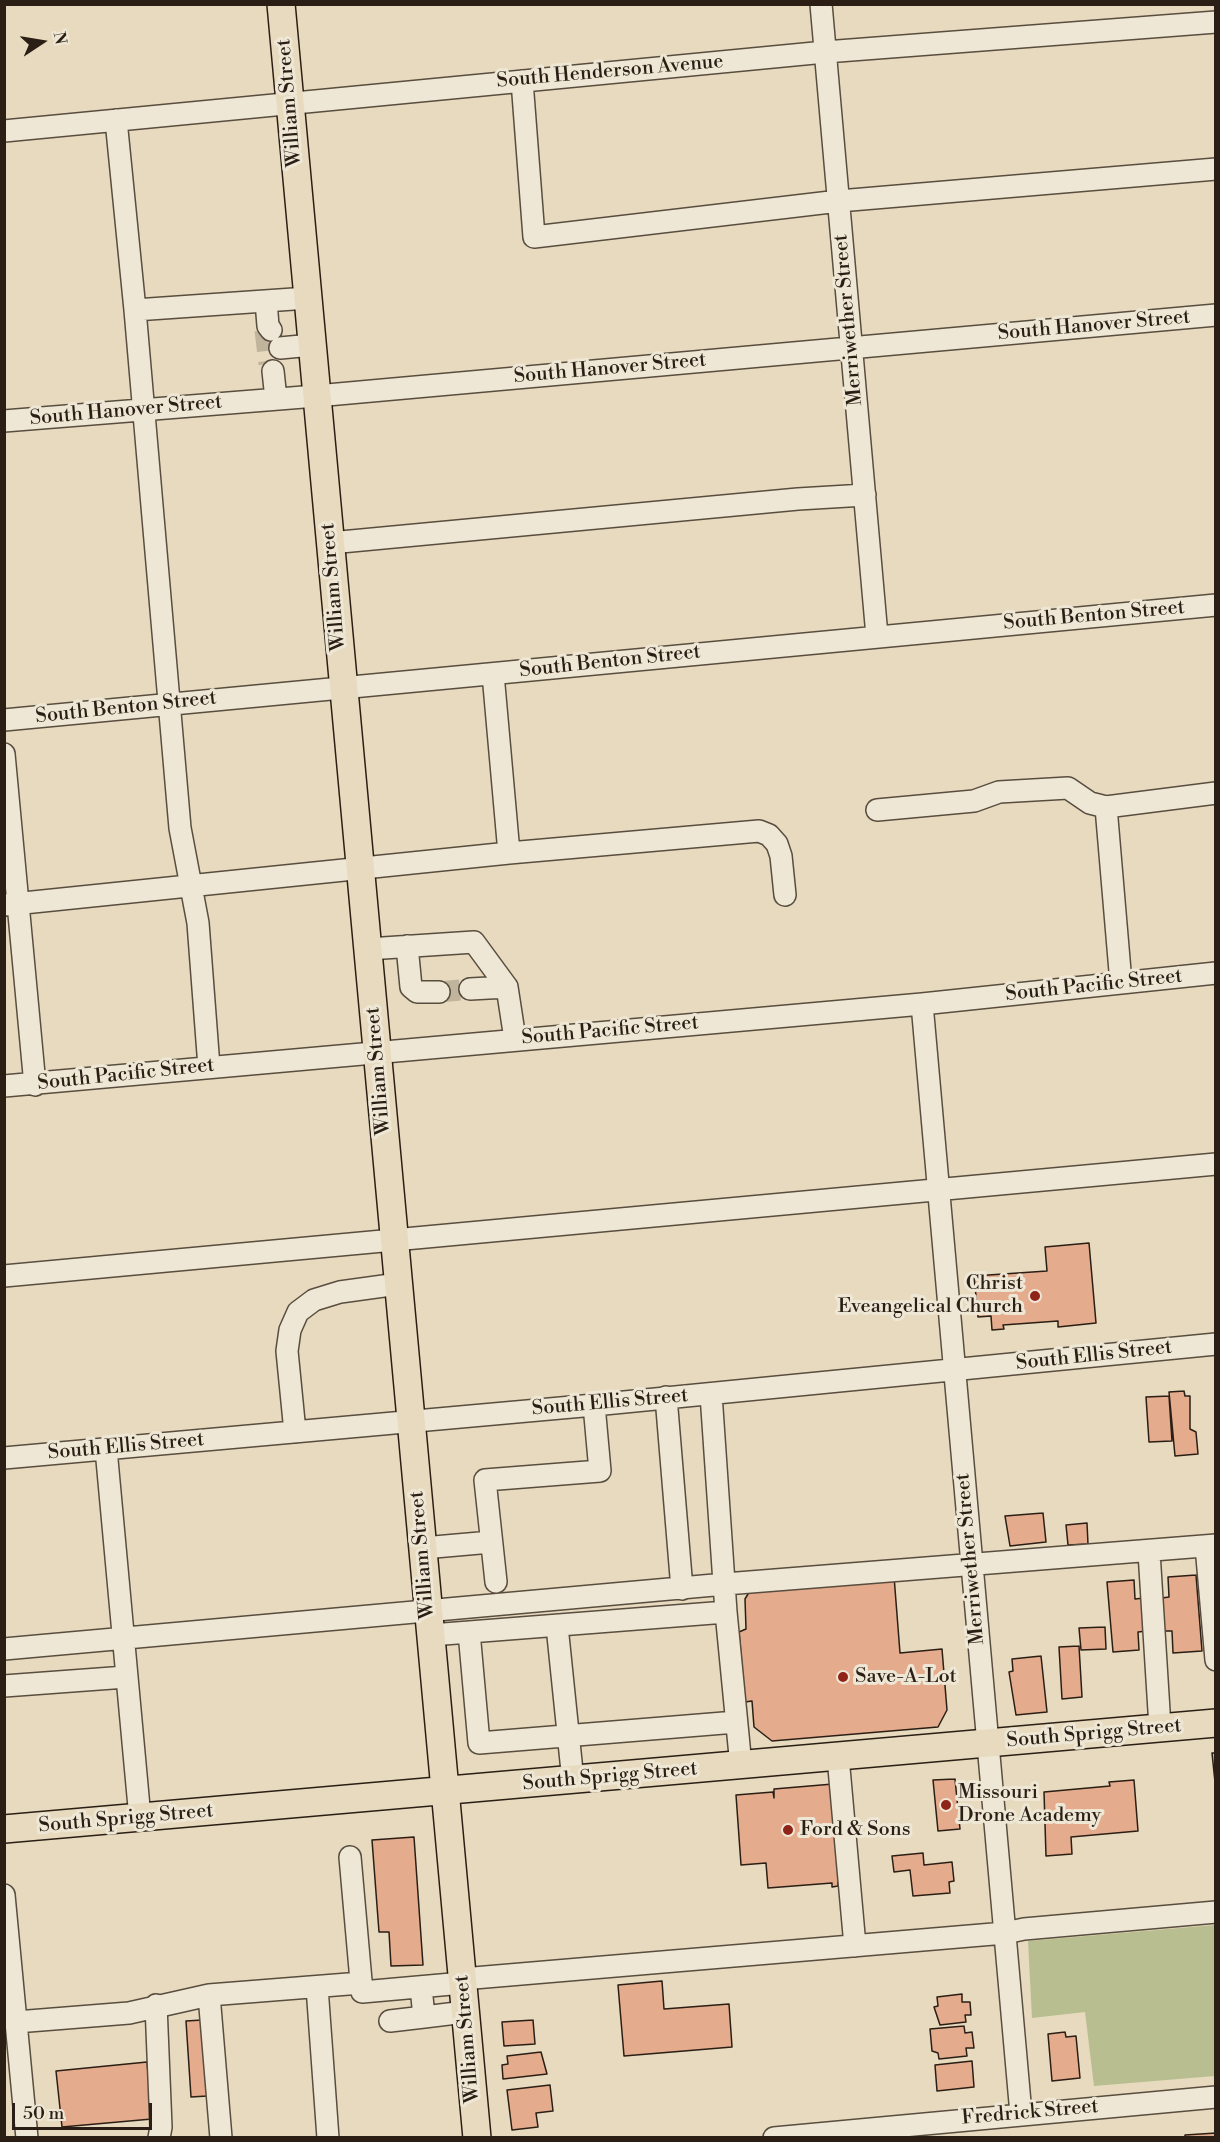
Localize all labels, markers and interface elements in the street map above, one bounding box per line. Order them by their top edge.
north arrow [12,12,72,72]
text: N [49,30,71,47]
street label: William Street [272,38,308,168]
street label: South Henderson Avenue [496,50,724,94]
street label: Merriwether Street [830,233,868,407]
street label: South Hanover Street [997,306,1191,346]
street label: South Hanover Street [513,349,707,389]
street label: South Hanover Street [29,391,223,431]
street label: William Street [316,522,352,652]
street label: South Benton Street [1002,596,1186,636]
street label: South Benton Street [518,641,702,683]
street label: South Benton Street [34,687,218,729]
street label: South Pacific Street [1004,965,1184,1007]
street label: William Street [361,1006,397,1136]
street label: South Pacific Street [520,1011,700,1051]
street label: South Pacific Street [36,1054,216,1096]
place label: Christ Eveangelical Church [838,1272,1023,1319]
marker: Christ Eveangelical Church [1028,1289,1042,1303]
street label: South Ellis Street [1015,1336,1173,1376]
street label: South Ellis Street [531,1384,689,1422]
street label: South Ellis Street [47,1428,205,1466]
street label: Merriwether Street [952,1472,990,1646]
street label: William Street [405,1490,441,1620]
place label: Save-A-Lot [855,1665,957,1689]
marker: Save-A-Lot [836,1670,850,1684]
street label: South Sprigg Street [1006,1714,1182,1754]
street label: South Sprigg Street [522,1757,698,1797]
place label: Missouri Drone Academy [958,1781,1101,1828]
marker: Missouri Drone Academy [939,1798,953,1812]
street label: South Sprigg Street [38,1799,214,1839]
place label: Ford & Sons [800,1818,910,1842]
marker: Ford & Sons [781,1823,795,1837]
street label: William Street [450,1974,486,2104]
scale bar [15,2091,154,2129]
street label: Fredrick Street [960,2095,1100,2131]
text: 50 m [23,2102,64,2125]

